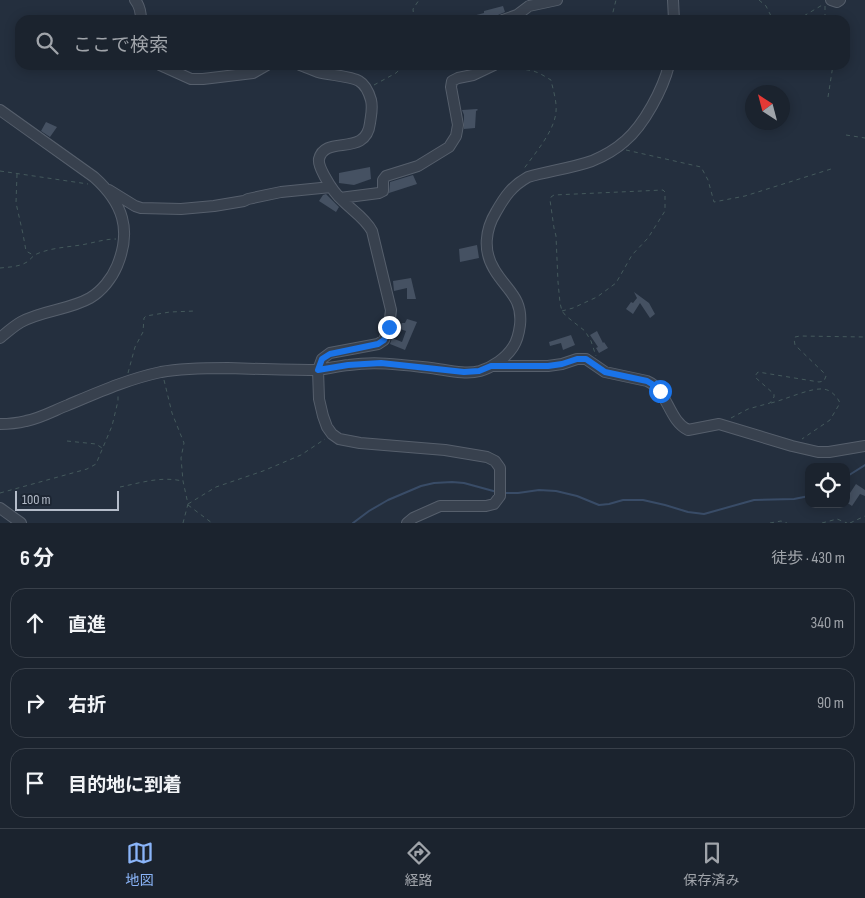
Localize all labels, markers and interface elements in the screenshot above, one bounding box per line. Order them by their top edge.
search box [15,15,850,70]
icon: search [33,29,61,57]
text: ここで検索 [73,34,168,57]
north arrow [745,85,790,130]
route end [378,316,401,339]
route start [649,380,672,403]
map controls [805,463,850,508]
button: locate [805,463,850,508]
scale bar [15,488,119,511]
text: 100 m [22,491,51,508]
text: 6 分 [20,546,54,571]
text: 徒歩 · 430 m [771,549,845,568]
icon: ahead [21,609,49,637]
text: 直進 [68,614,106,637]
text: 340 m [811,614,844,633]
icon: right [21,689,49,717]
text: 右折 [68,694,106,717]
text: 90 m [817,694,844,713]
icon: arrive [21,769,49,797]
text: 目的地に到着 [68,774,182,797]
tab: 地図 [126,839,154,889]
tab: 経路 [405,839,433,889]
tab: 保存済み [684,839,740,889]

